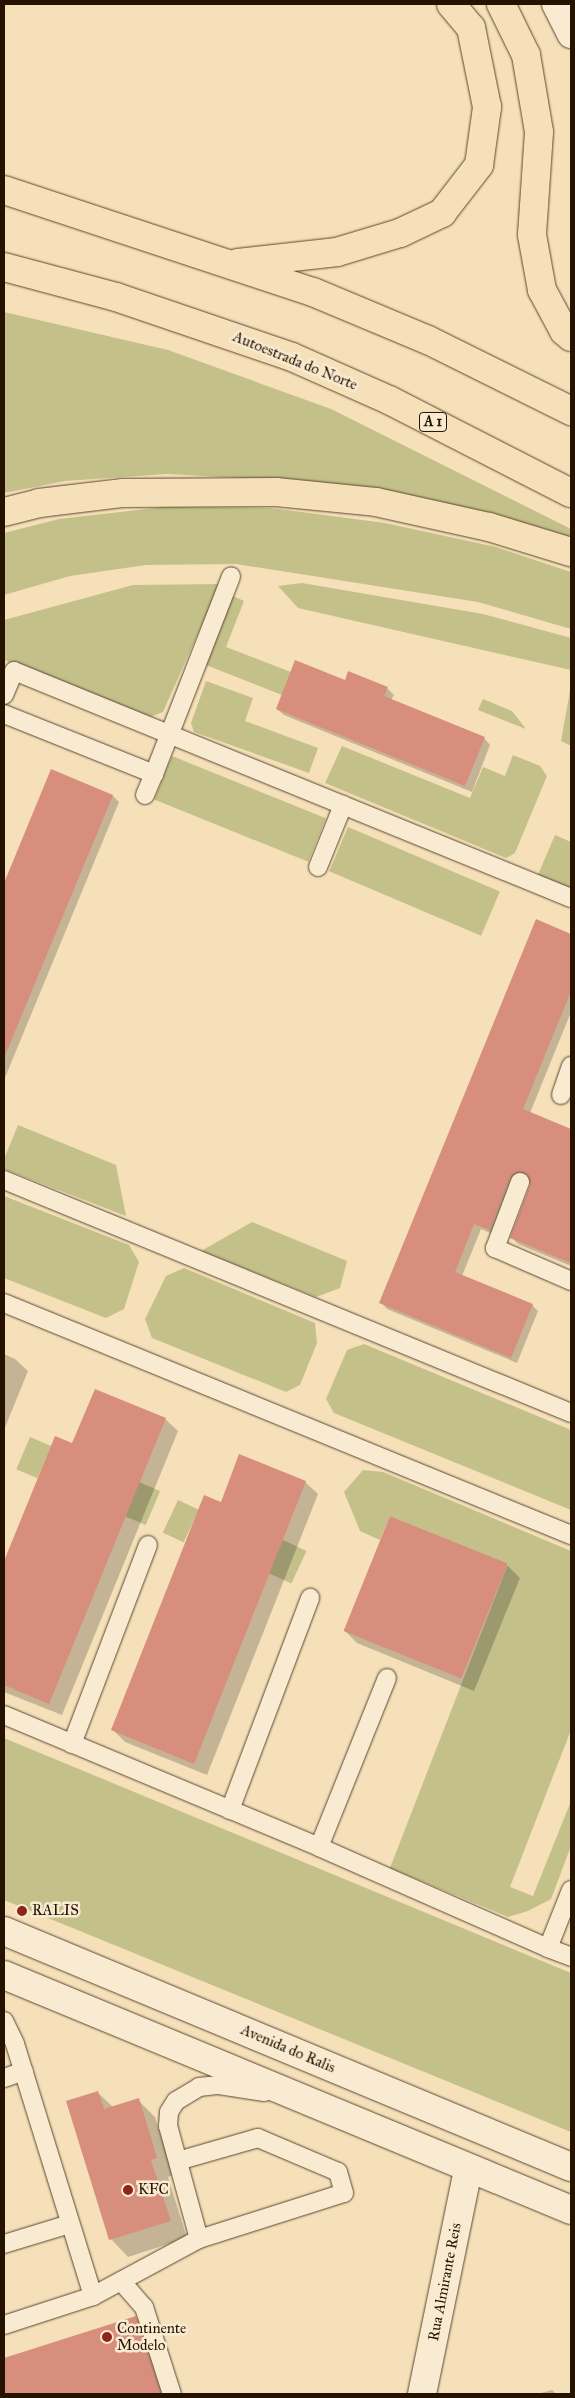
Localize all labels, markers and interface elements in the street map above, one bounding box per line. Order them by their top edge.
street label: Autoestrada do Norte [230,328,360,394]
road number: A 1 [418,411,448,434]
place label: RALIS [32,1902,79,1920]
marker: RALIS [16,1905,28,1917]
street label: Avenida do Ralis [238,2021,338,2077]
place label: KFC [138,2181,169,2199]
marker: KFC [122,2184,134,2196]
street label: Rua Almirante Reis [425,2221,465,2343]
place label: Continente Modelo [117,2319,186,2354]
marker: Continente Modelo [101,2331,113,2343]

